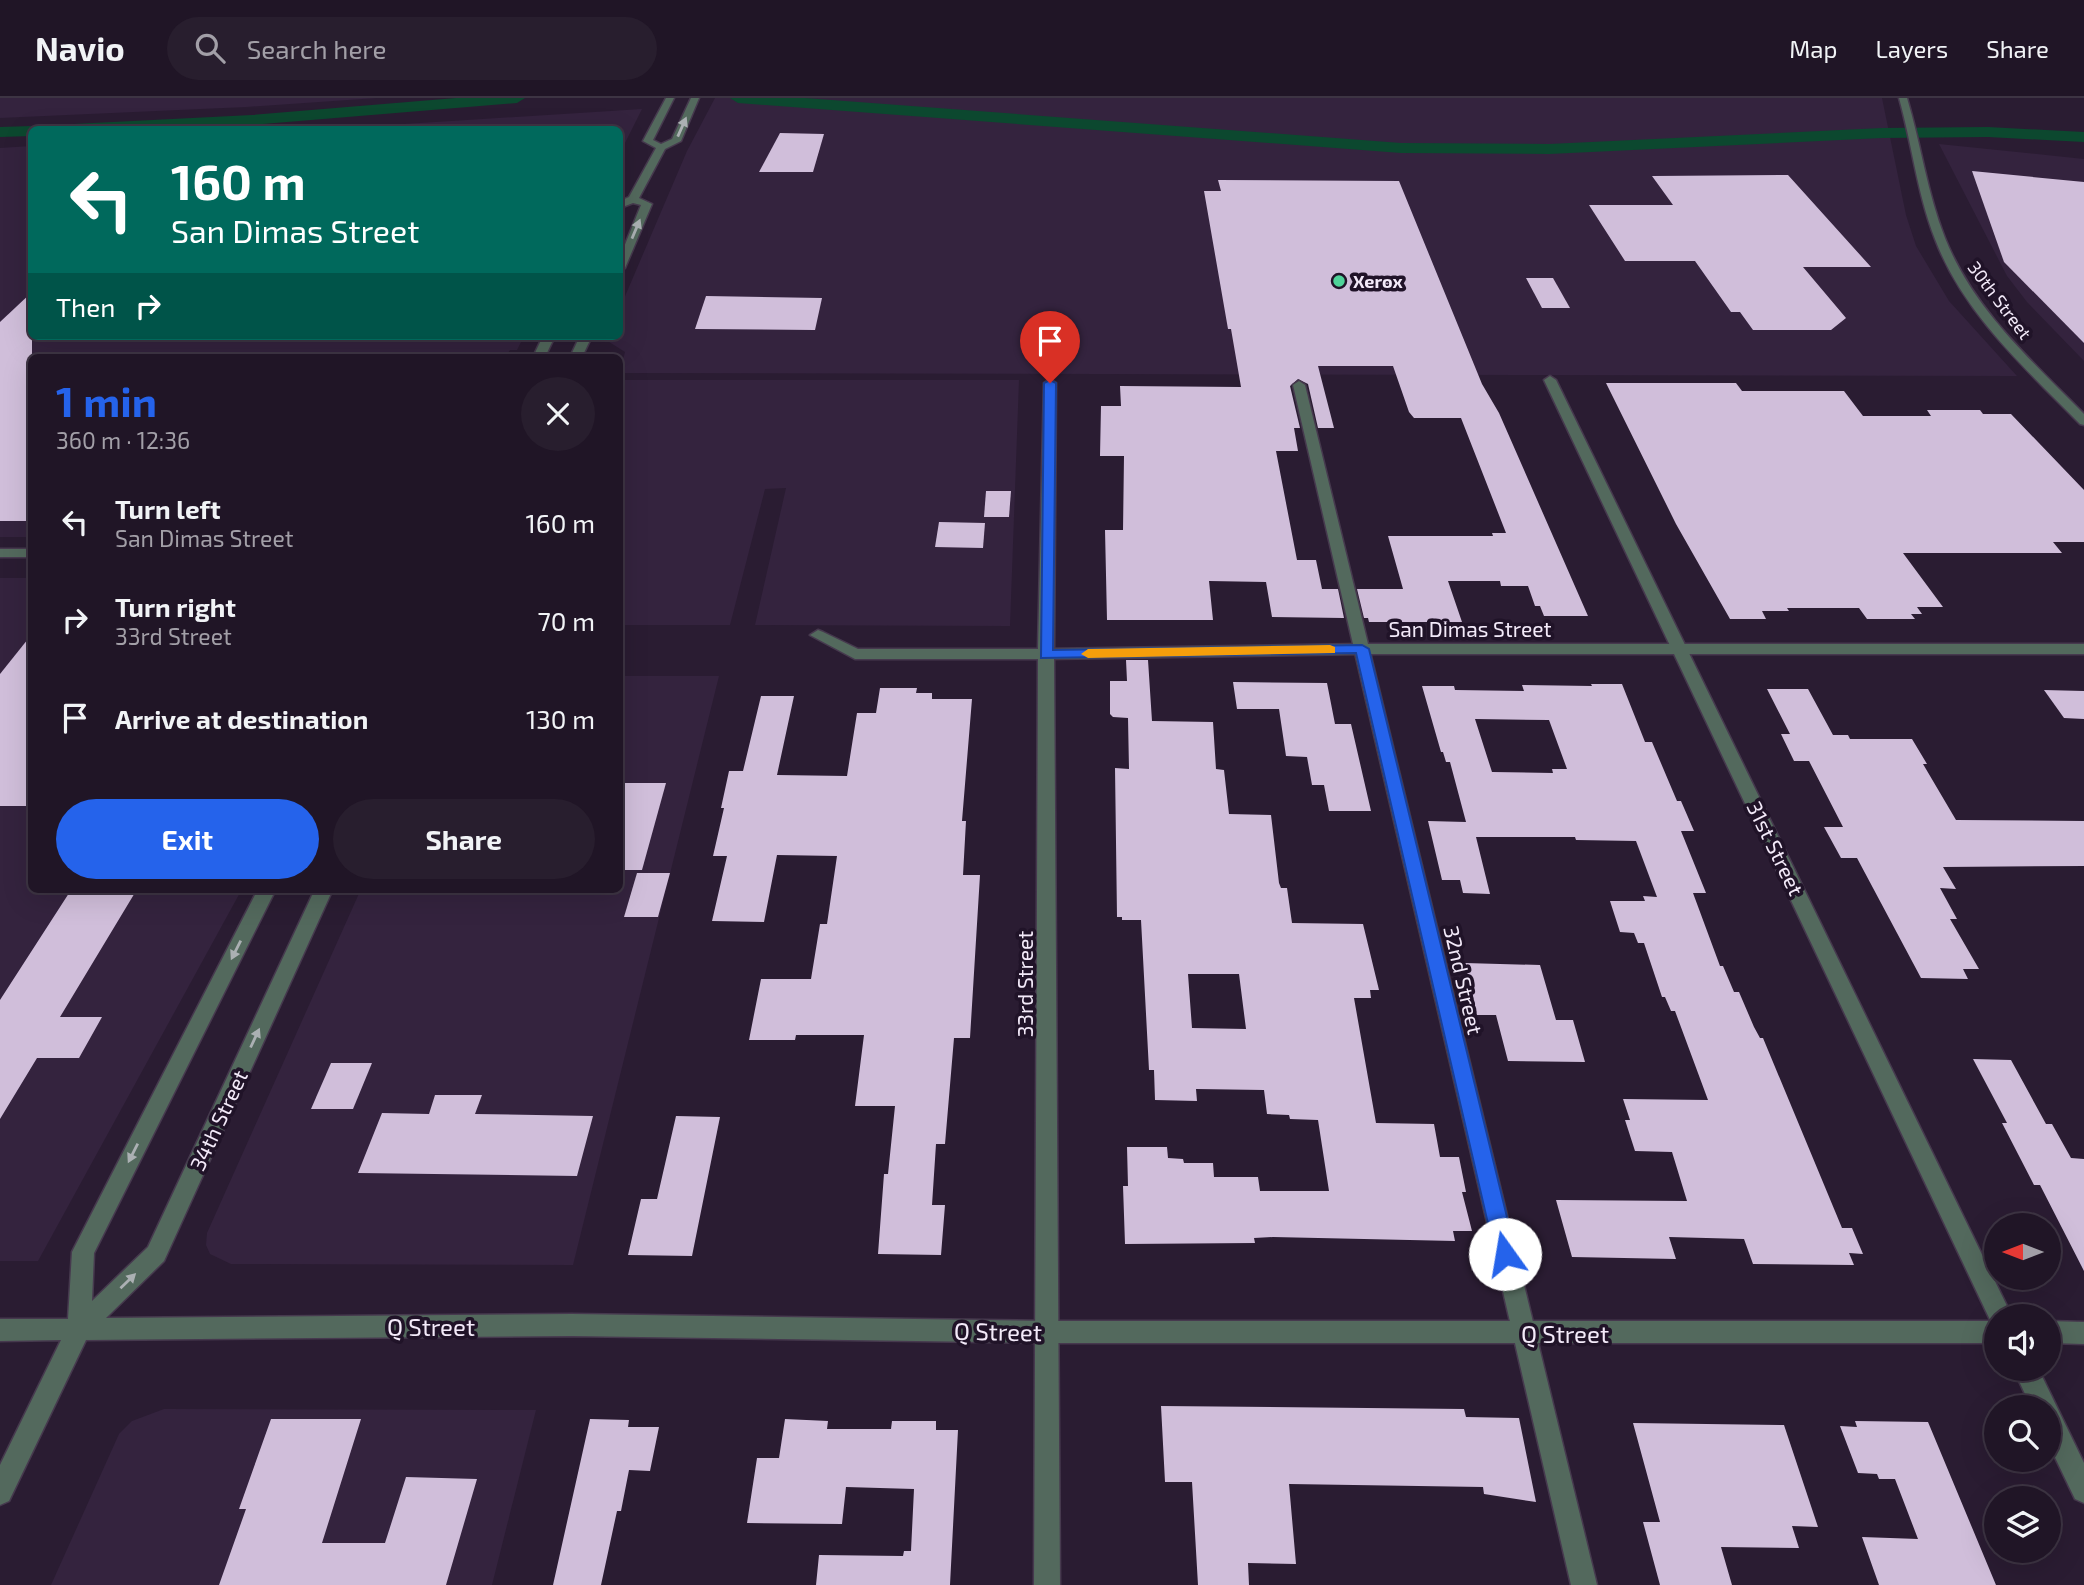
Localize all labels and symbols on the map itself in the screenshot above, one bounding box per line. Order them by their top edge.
one-way arrow [676,117,688,137]
one-way arrow [631,218,642,239]
street label: 30th Street [1963,257,2037,344]
place label: Xerox [1353,270,1403,292]
marker: Xerox [1331,273,1347,289]
pin [1020,311,1080,383]
street label: San Dimas Street [1389,616,1551,641]
street label: 31st Street [1742,797,1810,899]
street label: 32nd Street [1439,923,1489,1037]
street label: 33rd Street [1012,931,1037,1037]
one-way arrow [230,940,242,960]
one-way arrow [250,1028,261,1048]
street label: 34th Street [184,1066,252,1174]
one-way arrow [128,1143,139,1163]
north arrow [1984,1213,2062,1290]
position arrow [1468,1217,1542,1291]
one-way arrow [119,1274,136,1290]
street label: Q Street [387,1312,475,1341]
street label: Q Street [954,1316,1042,1346]
street label: Q Street [1521,1319,1609,1348]

